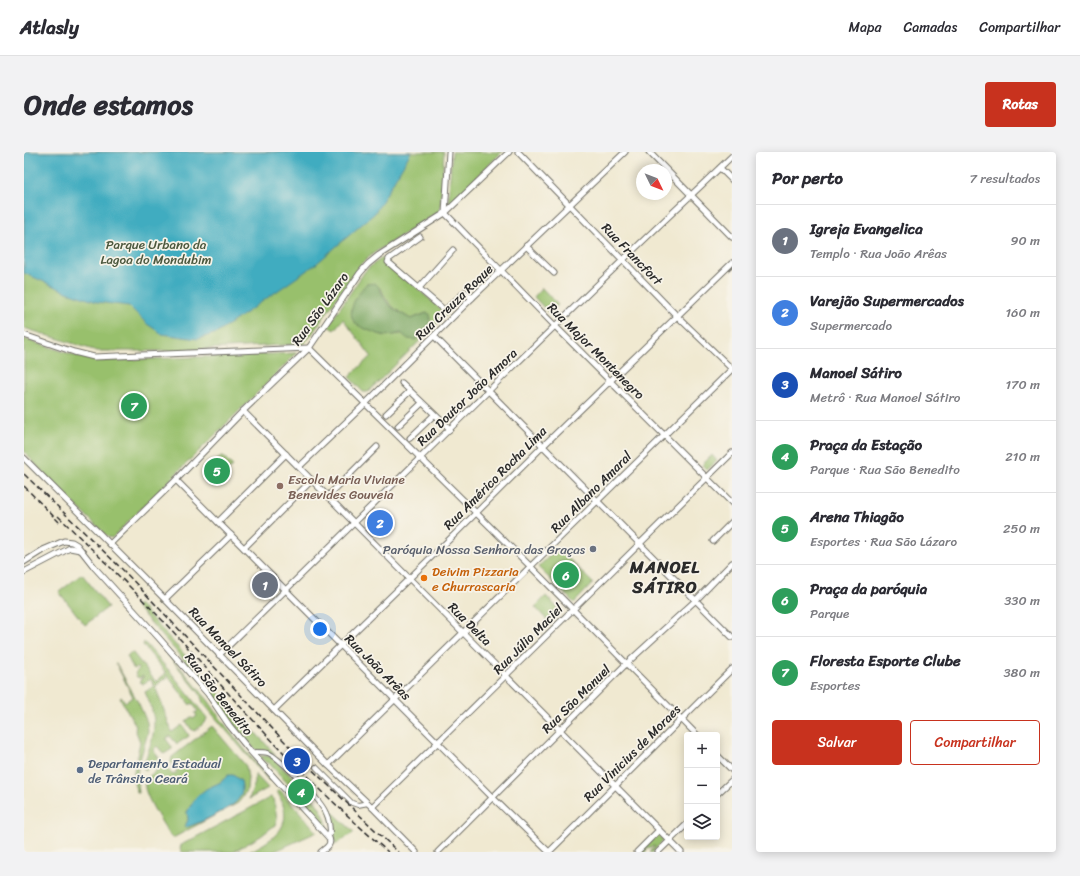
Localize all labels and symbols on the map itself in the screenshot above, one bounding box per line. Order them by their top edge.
north arrow [636,164,672,200]
street label: Rua Francfort [596,217,669,291]
park label: Parque Urbano da Lagoa do Mondubim [100,233,212,271]
street label: Rua Creuza Roque [409,258,499,346]
street label: Rua São Lázaro [285,267,355,351]
street label: Rua Major Montenegro [542,297,650,405]
street label: Rua Doutor João Amora [411,342,523,451]
pin: 7 [121,391,147,421]
street label: Rua Américo Rocha Lima [438,420,553,535]
street label: Rua Albano Amaral [545,445,638,538]
pin: 5 [204,456,230,486]
place label: Escola Maria Viviane Benevides Gouveia [288,468,405,506]
marker: Escola Maria Viviane Benevides Gouveia [275,481,285,491]
pin: 2 [367,508,393,538]
place label: Paróquia Nossa Senhora das Graças [383,538,586,561]
marker: Paróquia Nossa Senhora das Graças [588,544,598,554]
district label: MANOEL SÁTIRO [629,552,700,602]
place label: Deivim Pizzaria e Churrascaria [432,560,519,598]
pin: 6 [553,560,579,590]
pin: 1 [252,570,278,600]
marker: Deivim Pizzaria e Churrascaria [419,573,429,583]
street label: Rua Delta [443,597,498,652]
street label: Rua Júlio Maciel [487,598,569,680]
street label: Rua Manoel Sátiro [183,601,273,693]
your location [310,619,330,639]
street label: Rua João Arêas [339,628,417,706]
street label: Rua São Benedito [179,647,259,741]
street label: Rua São Manuel [536,659,616,739]
street label: Rua Vinicius de Moraes [578,698,687,807]
pin: 3 [284,746,310,776]
place label: Departamento Estadual de Trânsito Ceará [88,752,222,790]
marker: Departamento Estadual de Trânsito Ceará [75,765,85,775]
pin: 4 [288,777,314,807]

